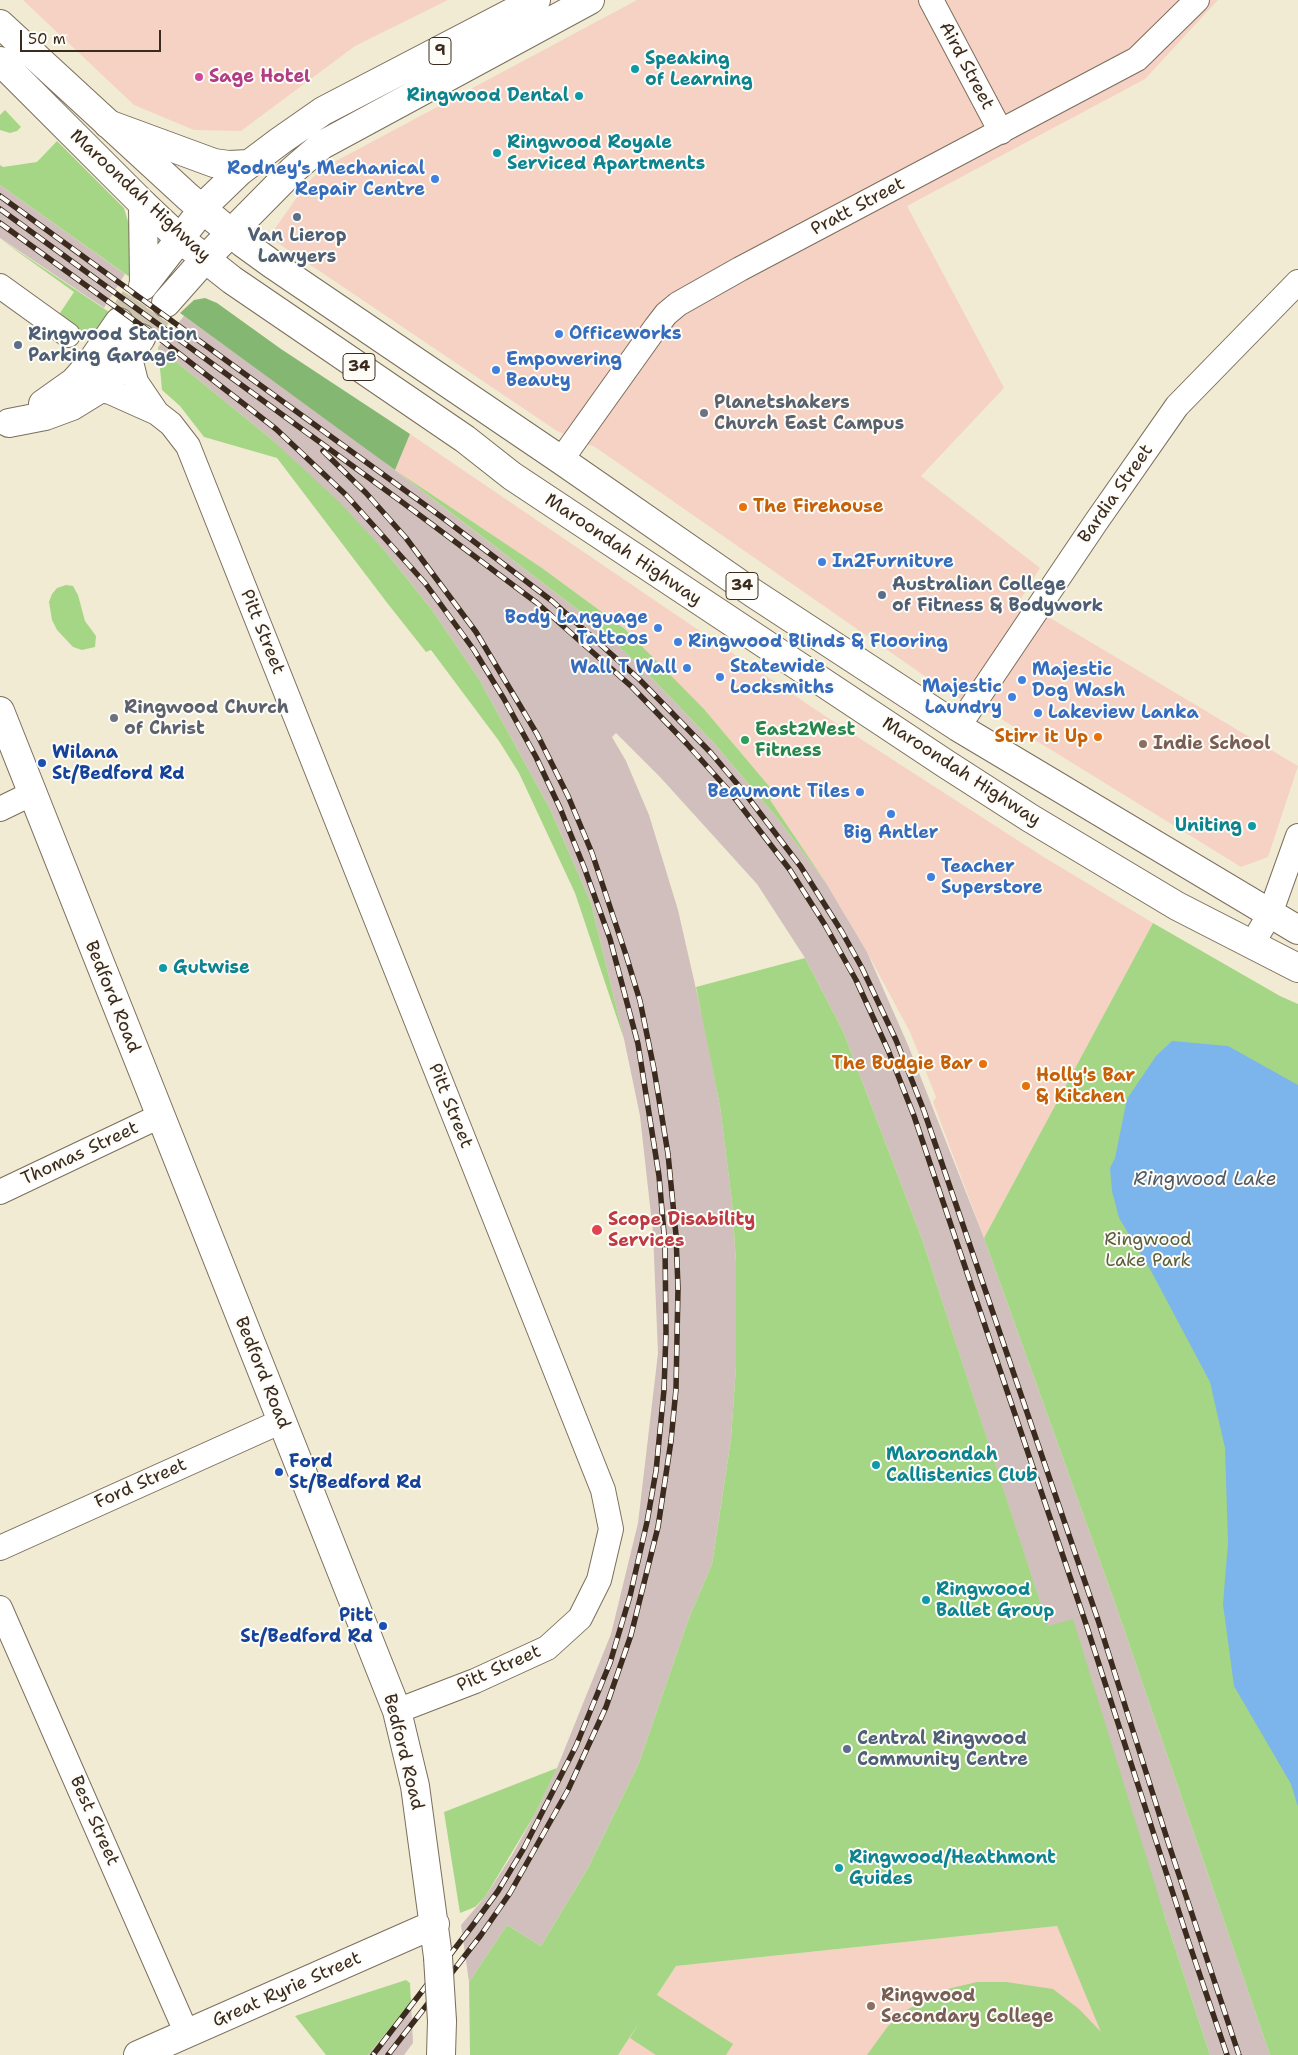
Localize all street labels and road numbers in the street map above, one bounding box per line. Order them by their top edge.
street label: Aird Street [934,19,998,113]
road number: 9 [429,37,451,64]
street label: Maroondah Highway [65,125,215,267]
street label: Pratt Street [808,173,908,241]
road number: 34 [343,354,375,381]
street label: Bardia Street [1074,441,1158,547]
street label: Maroondah Highway [540,489,706,611]
road number: 34 [726,572,758,600]
street label: Pitt Street [235,586,289,678]
street label: Maroondah Highway [878,713,1044,831]
street label: Bedford Road [80,938,144,1056]
street label: Pitt Street [423,1060,477,1152]
street label: Thomas Street [18,1117,142,1191]
street label: Bedford Road [230,1314,294,1432]
street label: Ford Street [92,1454,190,1514]
street label: Pitt Street [454,1641,544,1697]
street label: Bedford Road [378,1692,428,1812]
street label: Best Street [65,1773,123,1869]
street label: Great Ryrie Street [209,1948,365,2032]

